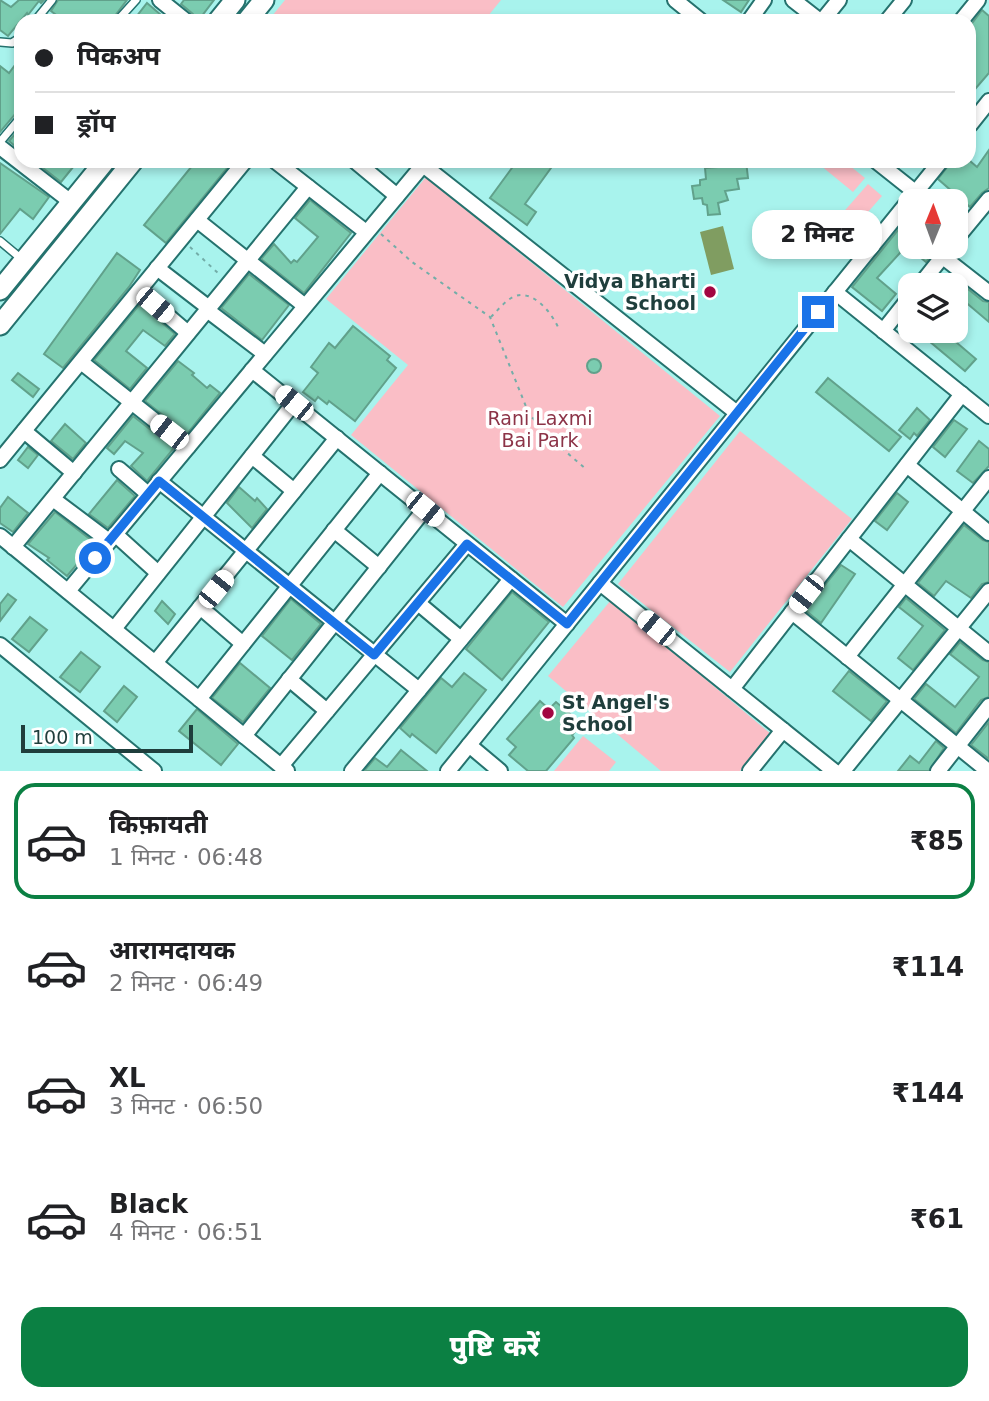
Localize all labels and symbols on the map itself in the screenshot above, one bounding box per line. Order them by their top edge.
north arrow [898,189,968,259]
callout: 2 मिनट [753,210,883,260]
place label: Vidya Bharti School [564,270,696,314]
car [133,283,178,327]
marker: Vidya Bharti School [702,284,718,300]
route end [802,296,834,328]
car [272,382,317,424]
park label: Rani Laxmi Bai Park [487,407,593,451]
car [146,411,193,453]
car [403,488,448,530]
route start [79,542,111,574]
car [195,566,238,612]
car [785,571,828,617]
car [634,607,679,649]
place label: St Angel's School [562,691,670,735]
marker: St Angel's School [540,705,556,721]
scale bar [21,722,192,754]

